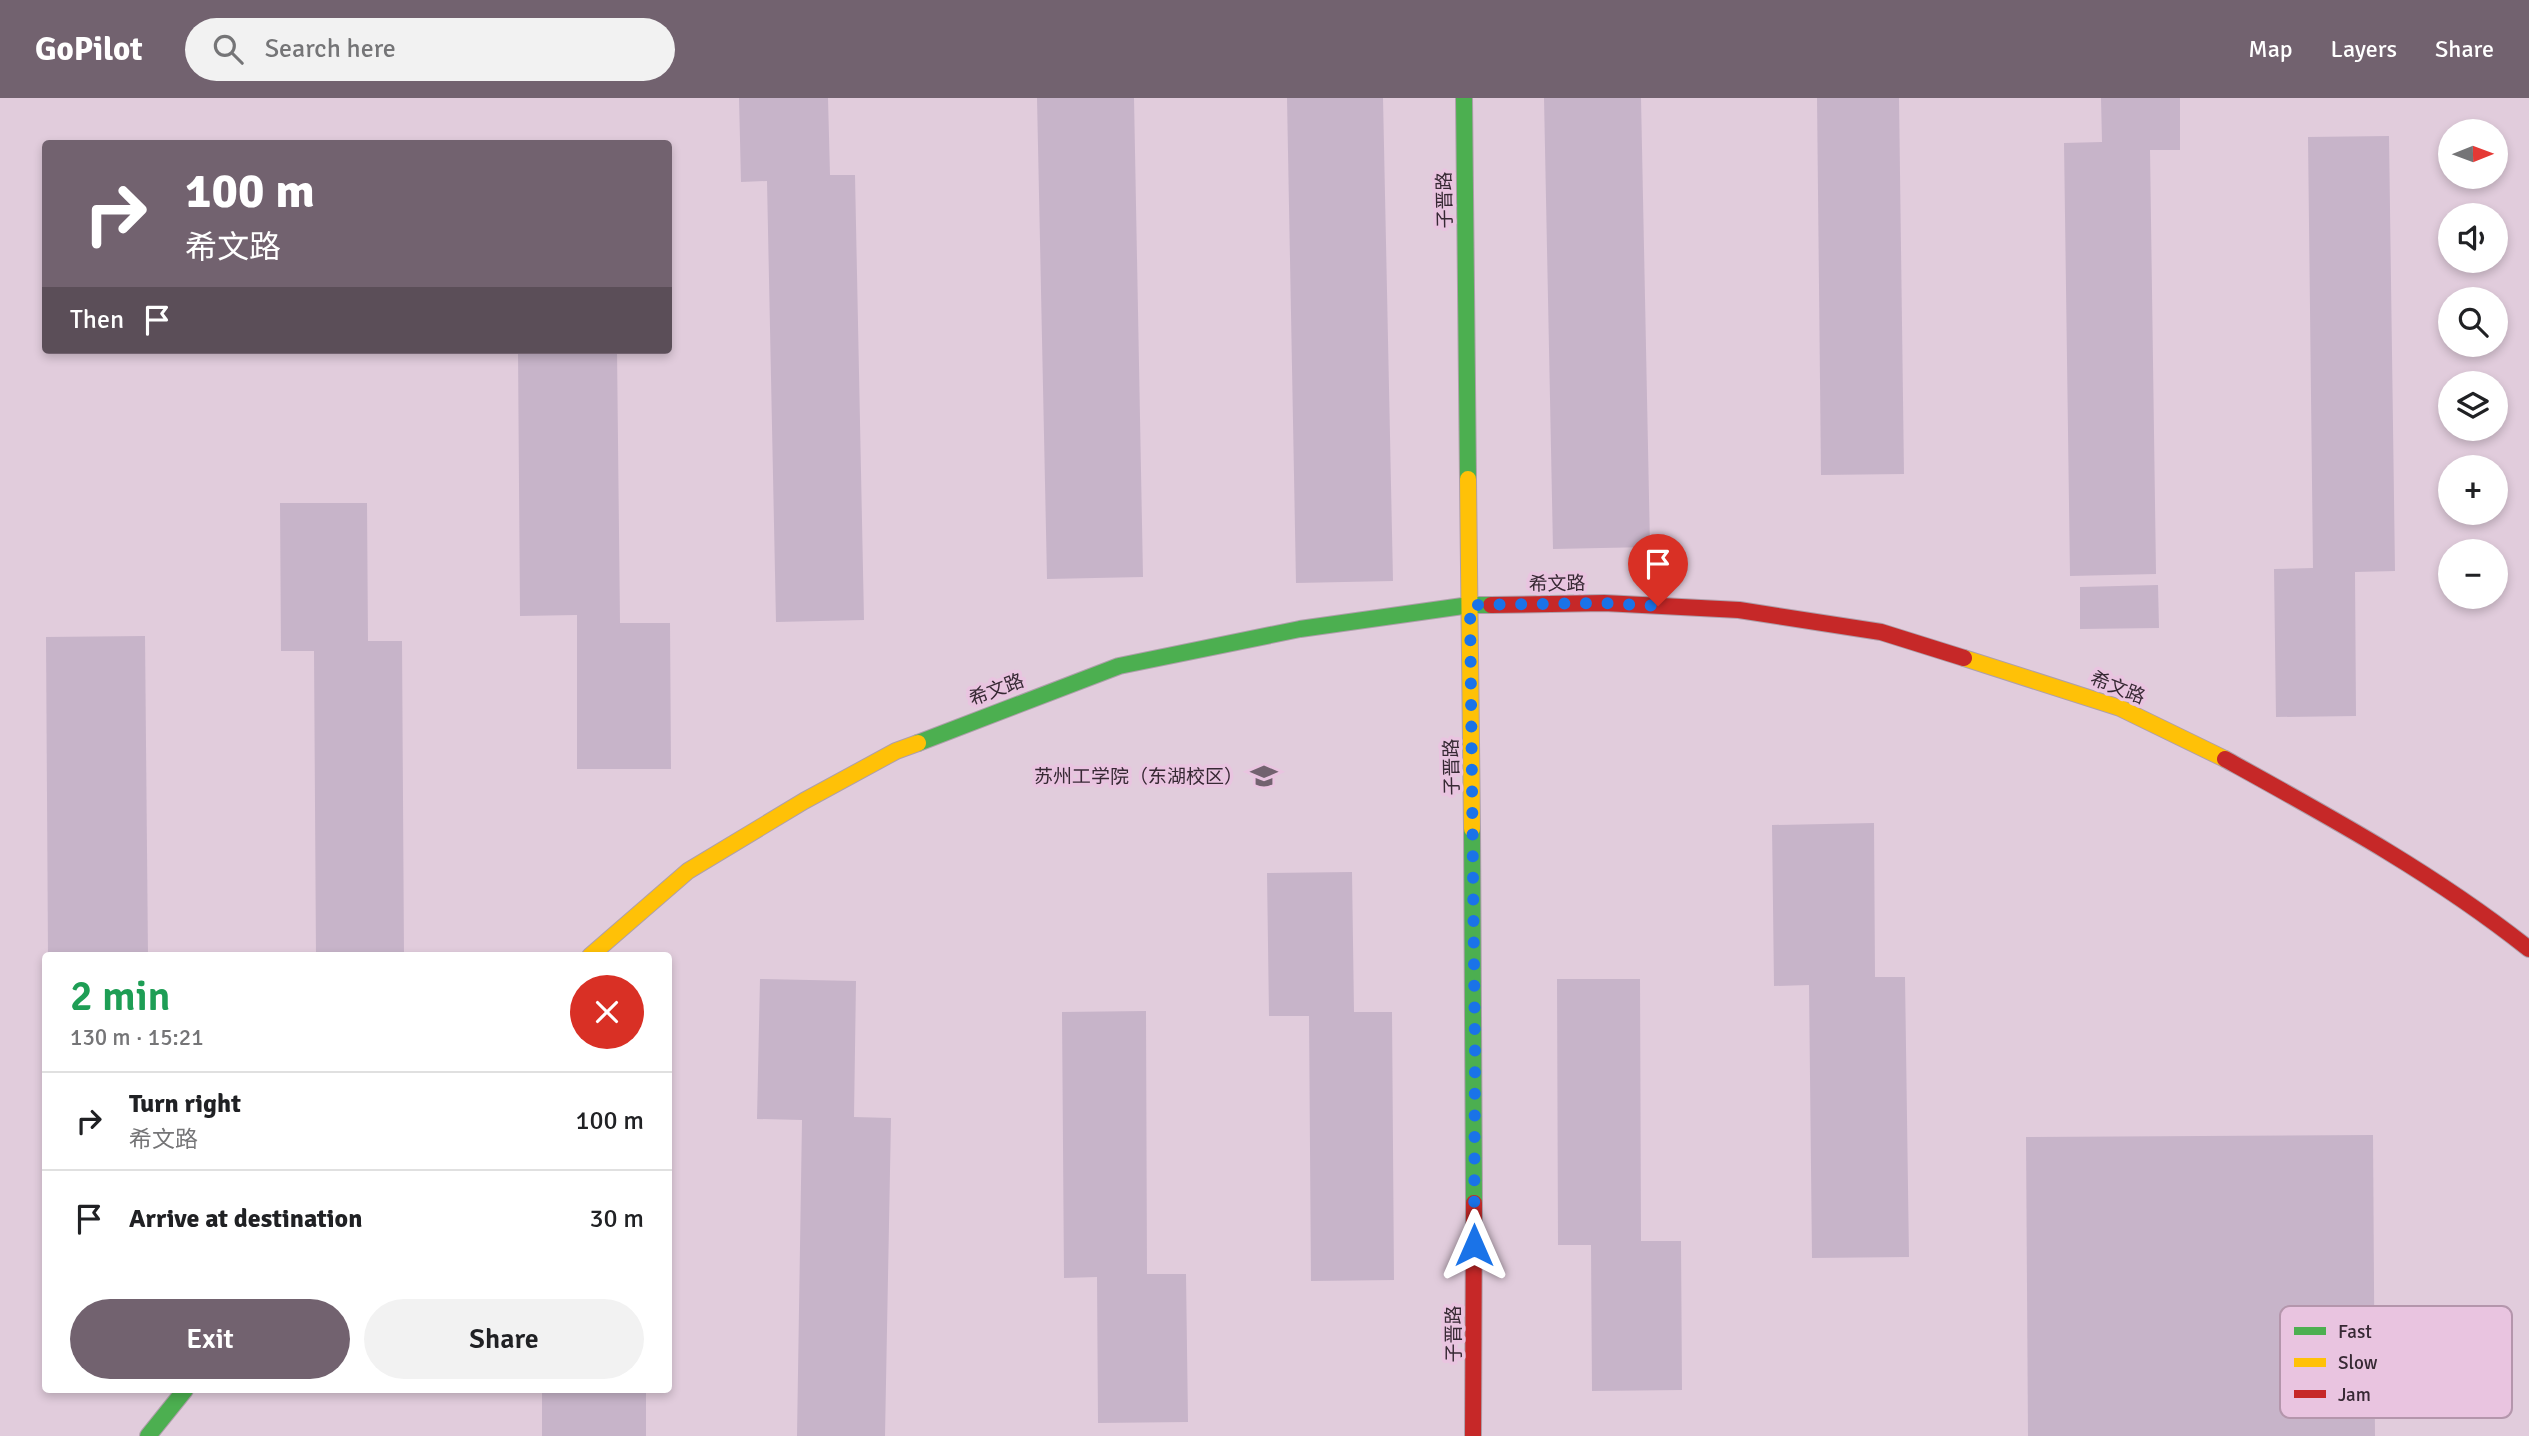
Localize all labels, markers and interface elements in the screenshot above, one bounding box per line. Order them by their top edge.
search box [185,18,675,81]
text: GoPilot [35,29,143,70]
icon: search [209,30,247,68]
text: Search here [265,33,396,65]
text: Map [2248,34,2293,64]
text: Layers [2331,34,2397,64]
text: Share [2435,34,2494,64]
north arrow [2438,119,2508,189]
map controls [2438,119,2508,609]
text: 100 m [185,161,315,221]
icon: right [70,168,161,259]
street label: 子晋路 [1433,171,1457,229]
button: sound [2438,203,2508,273]
text: 希文路 [185,228,281,267]
button: search [2438,287,2508,357]
icon: arrive [138,301,176,339]
text: Then [70,304,124,336]
button: layers [2438,371,2508,441]
button: + [2438,455,2508,525]
pin [1628,534,1688,606]
button: − [2438,539,2508,609]
icon: arrive [1639,545,1677,583]
street label: 希文路 [1528,572,1586,596]
street label: 希文路 [2087,667,2149,709]
street label: 希文路 [965,669,1027,711]
street label: 子晋路 [1440,738,1464,796]
school or university icon: 苏州工学院（东湖校区） [1249,761,1279,791]
place label: 苏州工学院（东湖校区） [1034,765,1243,789]
text: 2 min [70,971,171,1022]
button: close [570,975,644,1049]
text: 130 m · 15:21 [70,1023,204,1052]
text: Turn right [129,1088,241,1120]
icon: right [70,1102,108,1140]
text: 100 m [575,1105,644,1137]
text: 希文路 [129,1125,198,1154]
icon: arrive [70,1200,108,1238]
text: Arrive at destination [129,1203,362,1235]
text: 30 m [589,1203,644,1235]
position arrow [1437,1208,1511,1282]
button: Exit [70,1299,350,1379]
button: Share [364,1299,644,1379]
street label: 子晋路 [1442,1305,1466,1363]
legend [2280,1306,2512,1418]
text: Fast [2338,1320,2372,1344]
text: Slow [2338,1351,2378,1375]
text: Jam [2338,1383,2371,1407]

